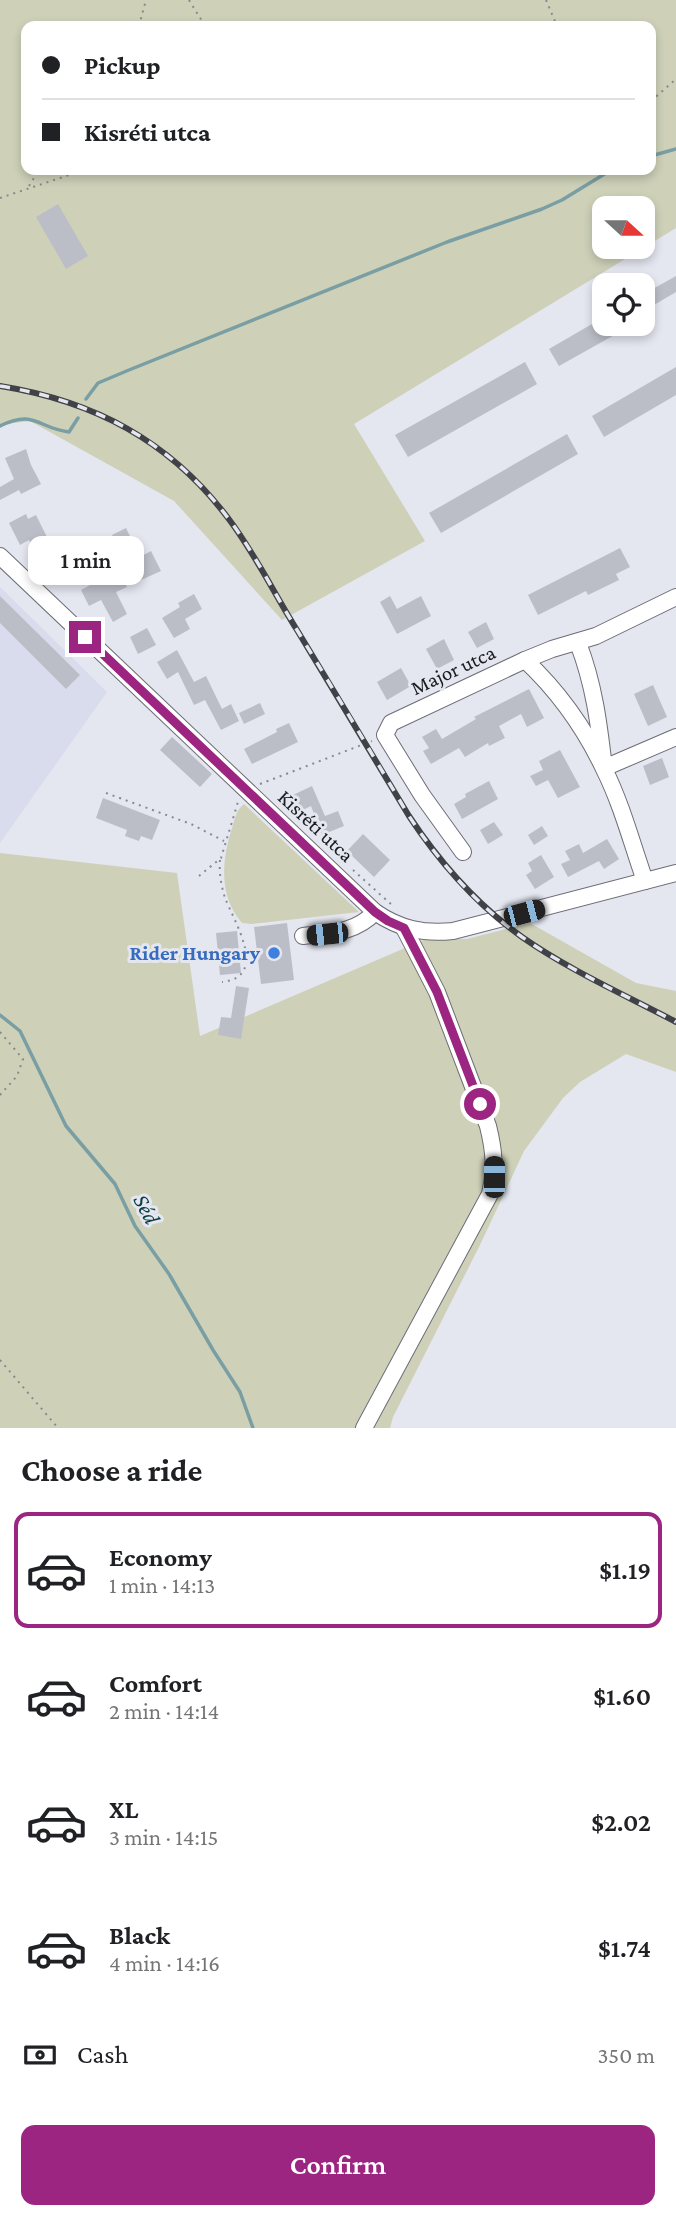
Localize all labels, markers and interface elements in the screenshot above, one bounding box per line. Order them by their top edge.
text: Pickup [84,51,161,80]
text: Kisréti utca [84,118,211,147]
north arrow [592,196,654,259]
map controls [592,196,655,336]
button: locate [592,273,655,336]
callout: 1 min [27,536,143,584]
text: 1 min [60,547,112,573]
route end [69,621,101,653]
street label: Major utca [407,640,499,700]
street label: Kisréti utca [273,785,359,867]
car [501,897,548,929]
car [306,921,349,947]
place label: Rider Hungary [130,941,261,965]
marker: Rider Hungary [266,945,282,961]
route start [464,1088,496,1120]
car [484,1156,505,1198]
water label: Séd [128,1190,166,1230]
text: Choose a ride [21,1452,202,1488]
icon: car [25,1539,88,1602]
text: Economy [109,1543,212,1572]
text: $1.19 [599,1556,651,1585]
text: 1 min · 14:13 [109,1572,215,1598]
icon: car [25,1665,88,1728]
text: Comfort [109,1669,202,1698]
text: $1.60 [593,1682,651,1711]
text: 2 min · 14:14 [109,1698,219,1724]
icon: car [25,1791,88,1854]
text: XL [109,1795,138,1824]
text: $2.02 [591,1808,651,1837]
text: 3 min · 14:15 [109,1824,218,1850]
icon: car [25,1917,88,1980]
text: Black [109,1921,170,1950]
text: $1.74 [598,1934,651,1963]
text: 4 min · 14:16 [109,1950,220,1976]
icon: cash [21,2036,59,2074]
text: Cash [77,2040,128,2069]
text: 350 m [597,2042,655,2068]
button: Confirm [21,2125,655,2205]

